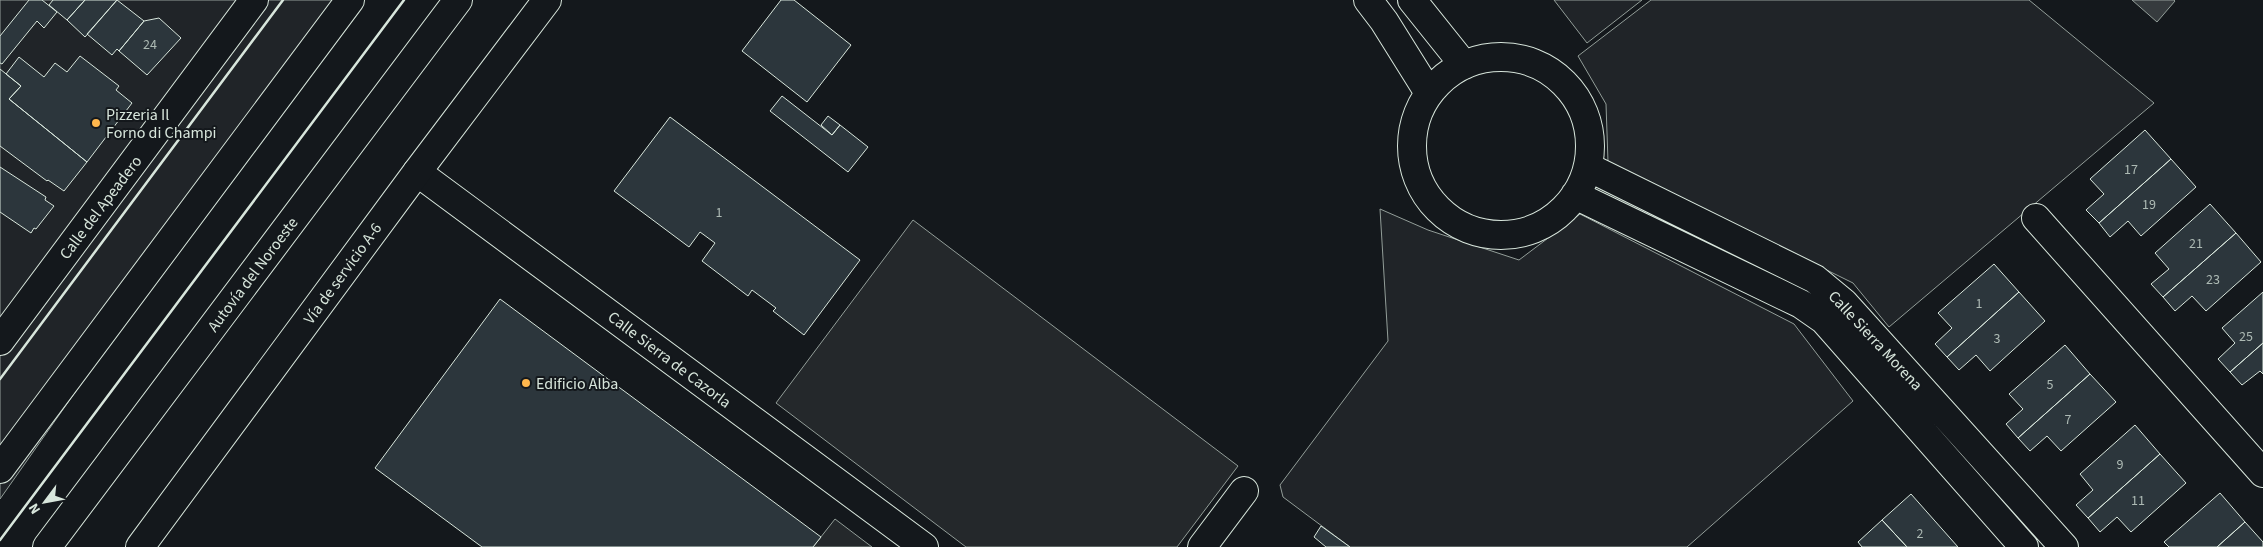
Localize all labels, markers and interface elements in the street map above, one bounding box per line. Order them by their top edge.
house number: 24 [143,35,157,55]
place label: Pizzeria Il Forno di Champi [106,104,217,144]
marker: Pizzeria Il Forno di Champi [90,117,102,129]
street label: Calle del Apeadero [54,151,147,264]
house number: 17 [2124,160,2138,180]
house number: 19 [2142,195,2156,215]
house number: 1 [716,203,723,223]
street label: Autovía del Noroeste [202,213,303,336]
street label: Vía de servicio A-6 [299,218,387,329]
house number: 21 [2189,234,2203,254]
house number: 23 [2206,270,2220,290]
street label: Calle Sierra Morena [1823,286,1927,395]
house number: 1 [1976,294,1983,314]
street label: Calle Sierra de Cazorla [603,306,736,413]
house number: 25 [2239,327,2253,347]
house number: 3 [1994,329,2001,349]
place label: Edificio Alba [536,373,618,395]
house number: 5 [2047,375,2054,395]
marker: Edificio Alba [520,377,532,389]
house number: 7 [2065,410,2072,430]
house number: 9 [2117,455,2124,475]
north arrow [20,477,70,527]
house number: 11 [2131,491,2145,511]
text: N [24,499,46,518]
house number: 2 [1917,524,1924,544]

